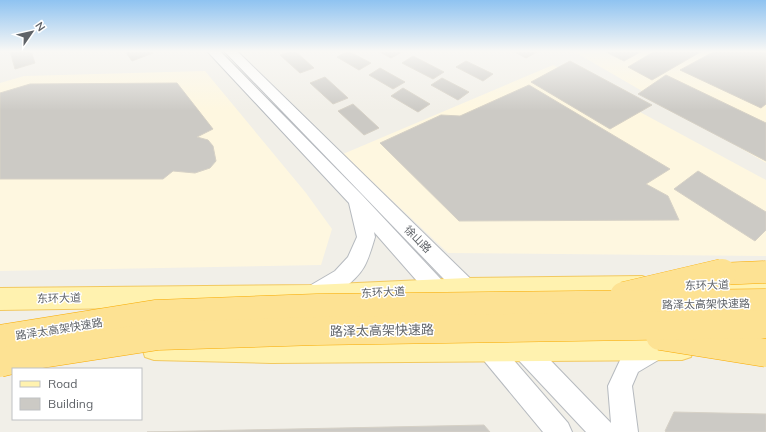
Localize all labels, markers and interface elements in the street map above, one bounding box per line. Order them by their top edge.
north arrow [12,12,52,52]
text: N [32,19,48,34]
street label: 徐山路 [401,222,435,256]
street label: 东环大道 [685,278,729,292]
street label: 东环大道 [361,284,405,300]
street label: 东环大道 [37,291,81,305]
street label: 路泽太高架快速路 [662,296,750,312]
street label: 路泽太高架快速路 [14,315,104,343]
street label: 路泽太高架快速路 [330,321,434,339]
legend [12,368,142,420]
text: Road [48,376,77,391]
text: Building [48,396,93,411]

